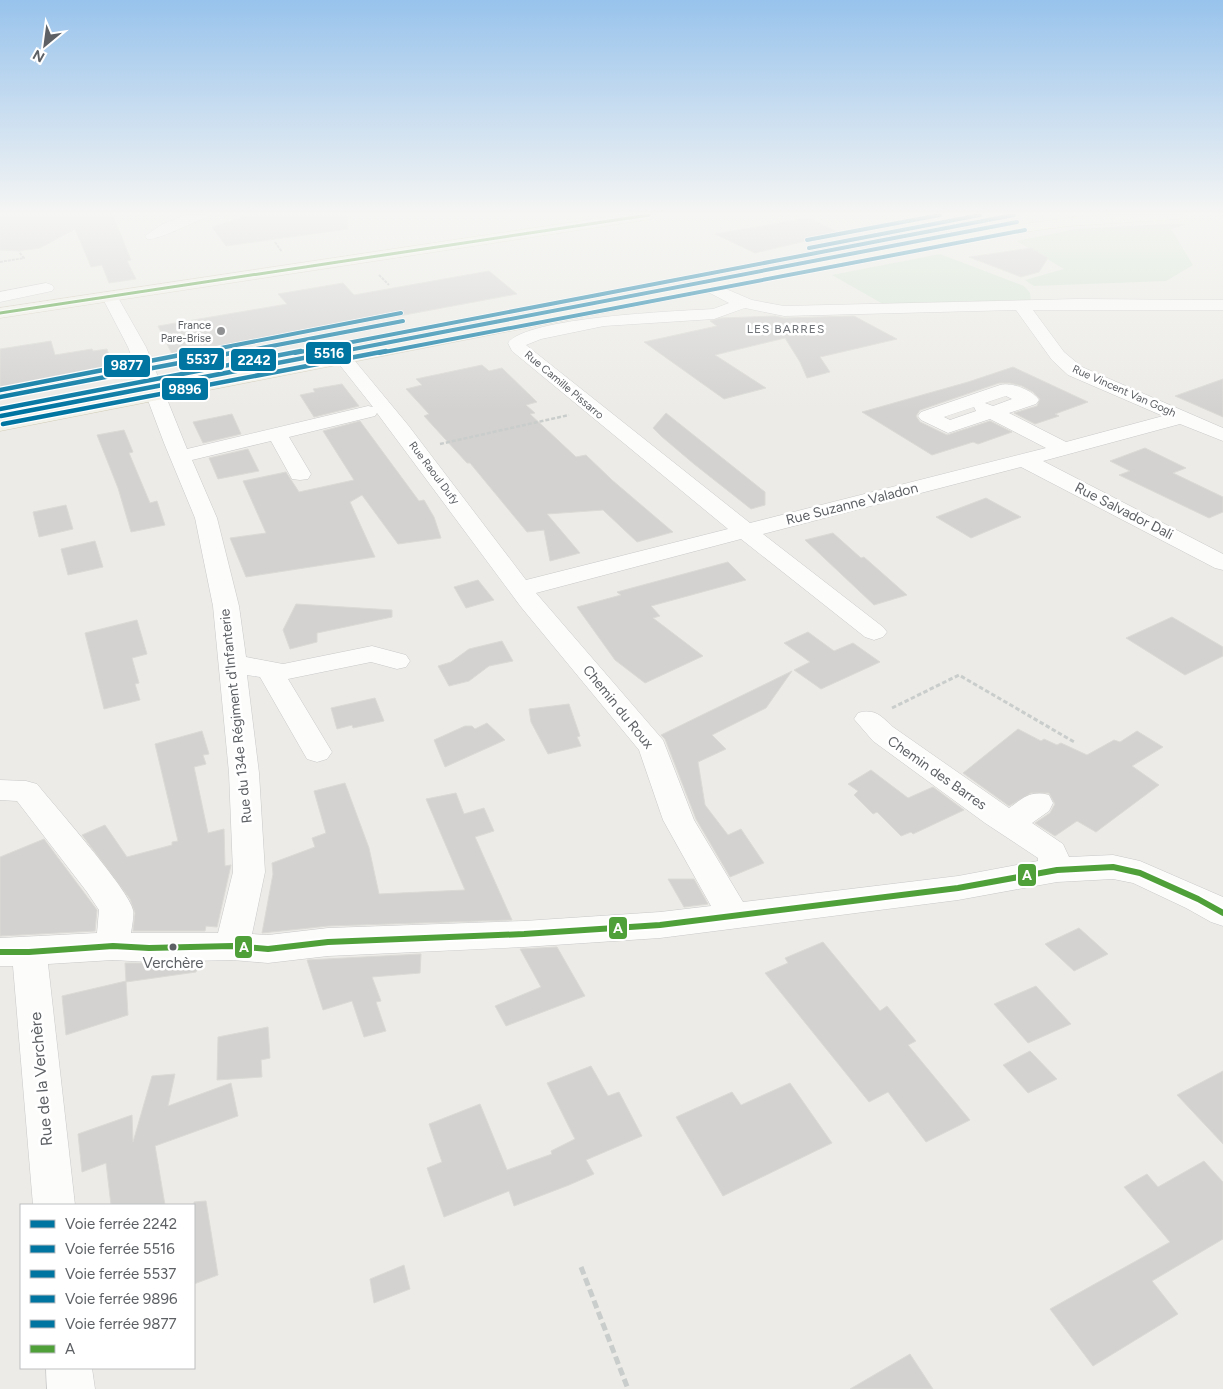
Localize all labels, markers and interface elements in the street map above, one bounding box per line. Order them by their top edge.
north arrow [20,20,70,70]
text: N [30,46,48,66]
place label: France Pare-Brise [161,319,211,345]
district label: LES BARRES [747,322,825,336]
marker: France Pare-Brise [215,325,227,337]
line badge: 5516 [305,341,352,365]
text: 5516 [314,345,344,362]
line badge: 5537 [178,347,225,371]
line badge: 2242 [230,348,277,372]
street label: Rue Camille Pissarro [522,348,606,422]
text: 5537 [186,351,218,368]
text: 2242 [237,352,271,369]
line badge: 9877 [103,354,151,378]
text: 9877 [111,357,143,374]
street label: Rue Vincent Van Gogh [1070,362,1178,420]
line badge: 9896 [161,377,209,401]
text: 9896 [169,381,201,398]
street label: Rue Raoul Dufy [406,439,462,507]
street label: Rue Suzanne Valadon [784,479,920,529]
street label: Rue Salvador Dali [1072,479,1176,543]
street label: Rue du 134e Régiment d'Infanterie [216,608,256,824]
street label: Chemin du Roux [579,662,657,753]
street label: Chemin des Barres [884,732,990,814]
line badge: A [1017,863,1037,887]
text: A [1022,867,1032,884]
line badge: A [608,916,628,940]
text: A [613,920,623,937]
line badge: A [234,935,253,959]
text: A [239,939,249,956]
marker: Verchère [168,942,178,952]
place label: Verchère [142,954,204,972]
street label: Rue de la Verchère [26,1011,56,1147]
legend [20,1204,195,1369]
text: Voie ferrée 2242 [65,1215,177,1233]
text: Voie ferrée 5516 [65,1240,175,1258]
text: Voie ferrée 5537 [65,1265,176,1283]
text: Voie ferrée 9896 [65,1290,178,1308]
text: Voie ferrée 9877 [65,1315,177,1333]
text: A [65,1340,75,1358]

